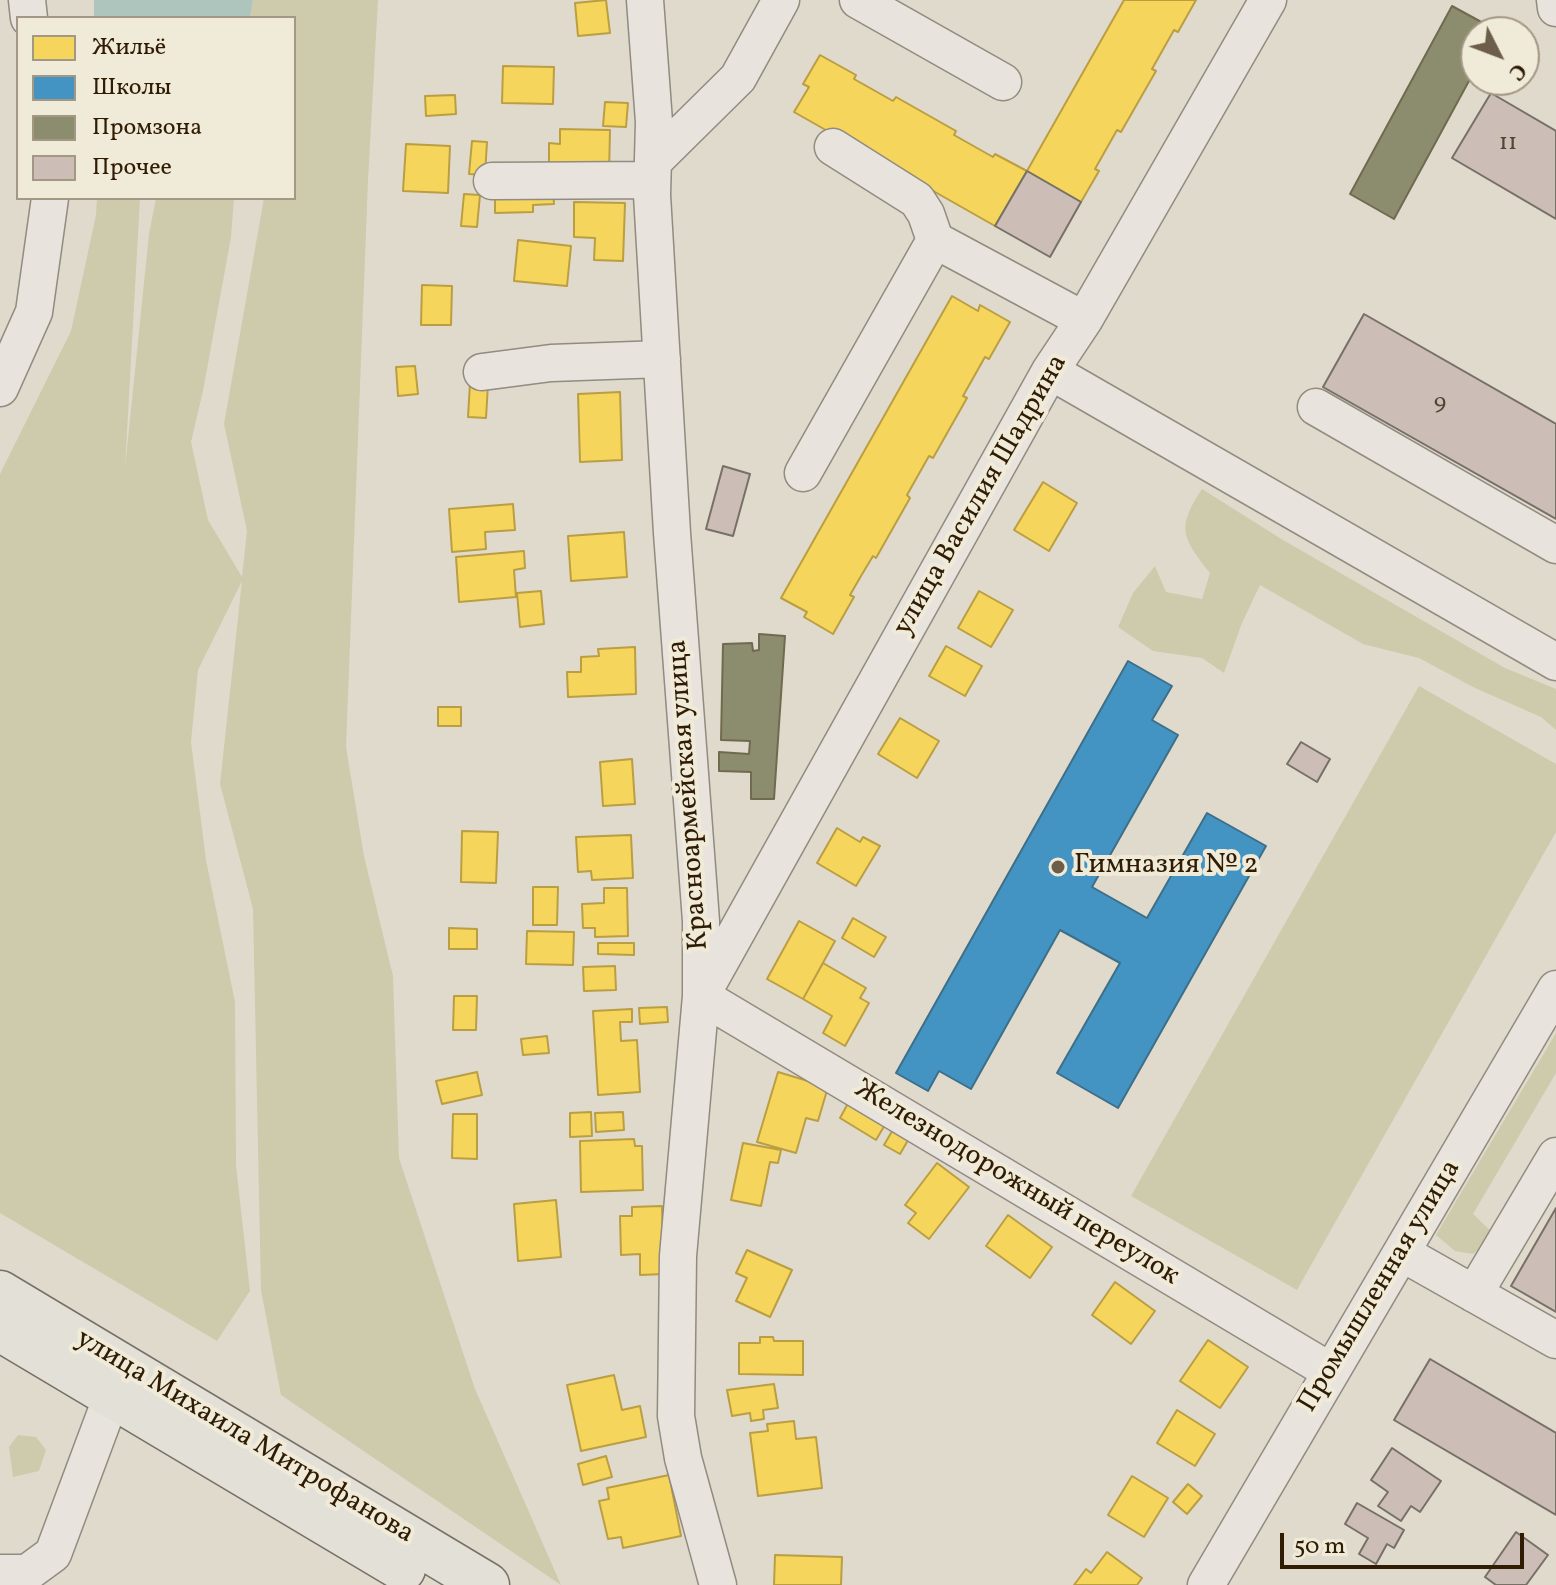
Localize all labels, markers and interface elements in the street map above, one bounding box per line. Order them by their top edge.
legend [16,16,296,200]
north arrow [1460,16,1540,96]
text: Жильё [92,31,166,65]
text: С [1500,55,1533,87]
text: Школы [92,71,172,105]
text: Промзона [92,111,202,145]
house number: 11 [1499,131,1517,159]
text: Прочее [92,151,172,185]
street label: улица Василия Шадрина [888,349,1076,643]
house number: 9 [1434,391,1446,419]
street label: Красноармейская улица [662,639,718,951]
place label: Гимназия № 2 [1074,850,1258,884]
marker: Гимназия № 2 [1049,858,1067,876]
street label: Железнодорожный переулок [848,1074,1184,1294]
street label: Промышленная улица [1292,1155,1470,1419]
street label: улица Михаила Митрофанова [69,1324,419,1552]
scale bar [1284,1517,1528,1567]
text: 50 m [1294,1530,1346,1564]

